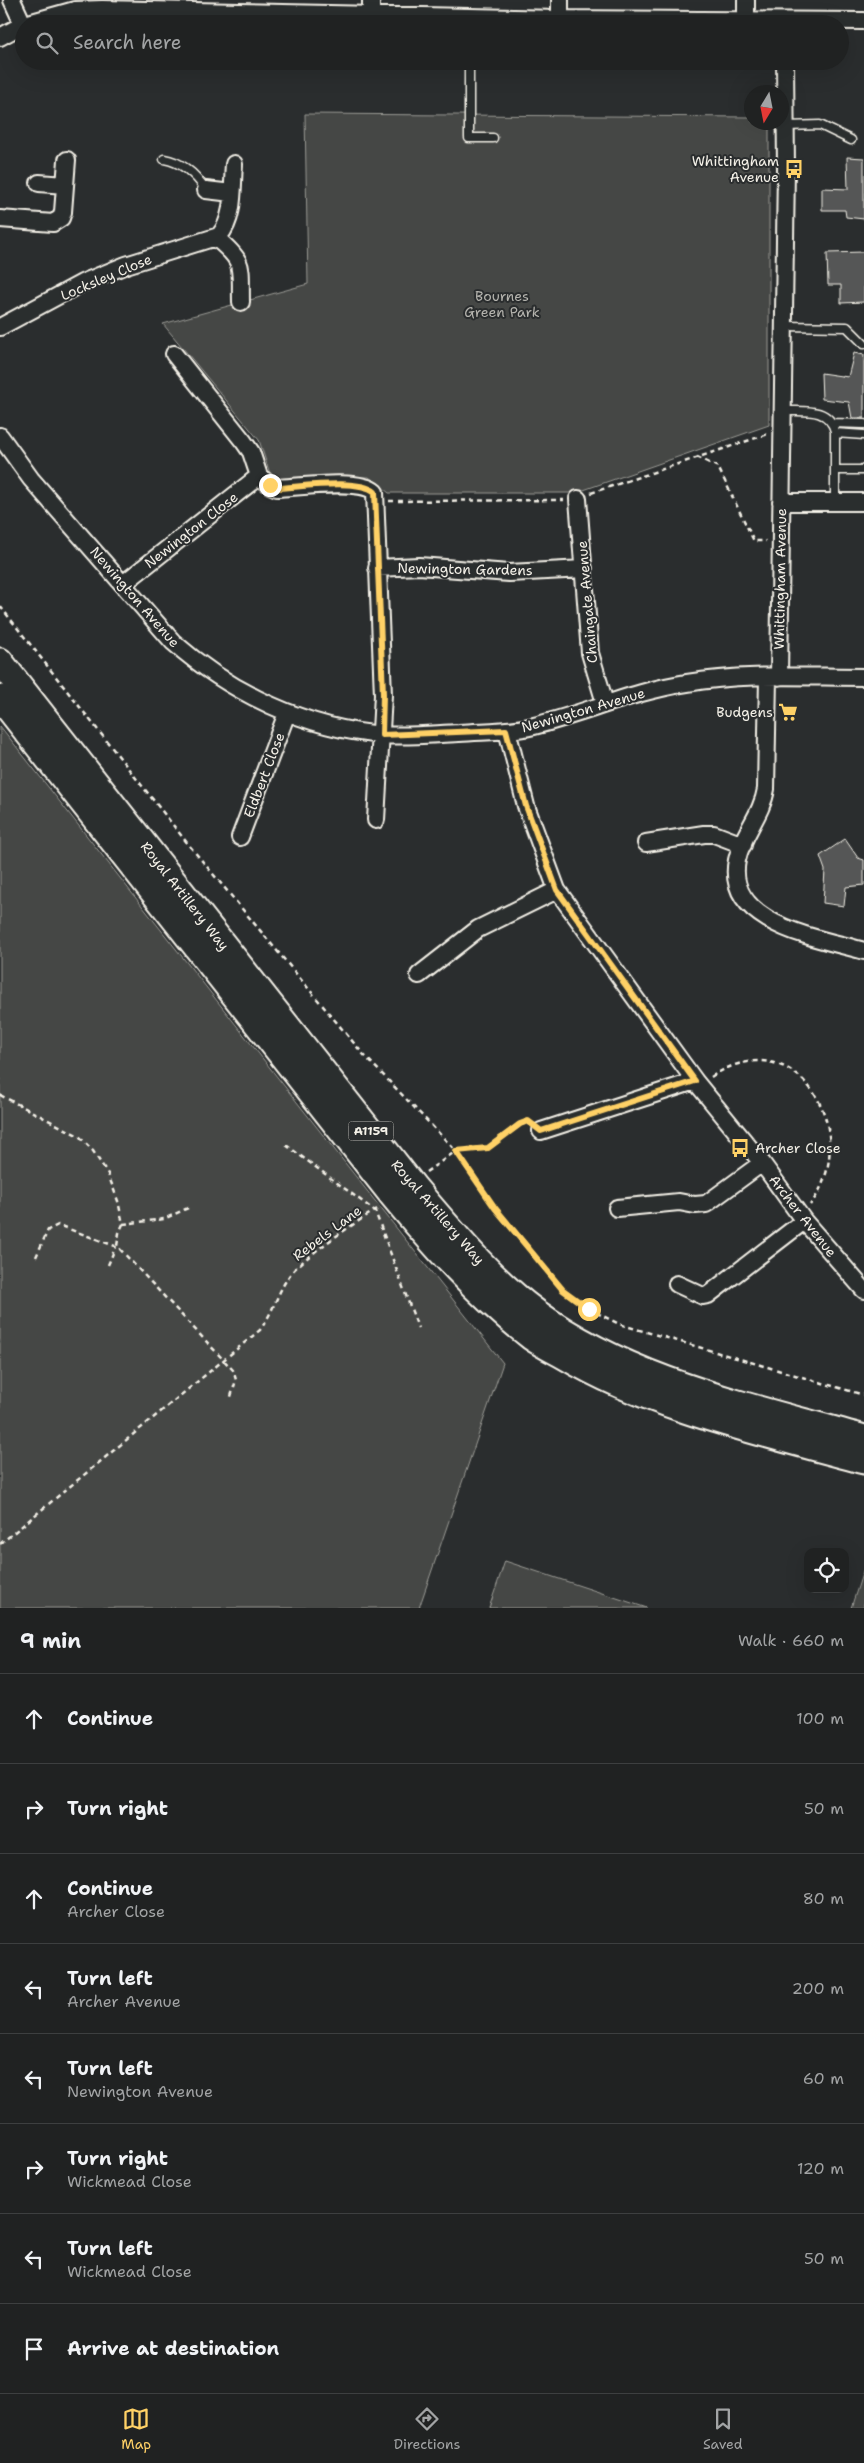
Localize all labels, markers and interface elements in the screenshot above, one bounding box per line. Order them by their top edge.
search box [15,15,849,70]
icon: search [33,29,61,57]
text: Search here [73,30,182,55]
north arrow [744,85,789,130]
place label: Whittingham Avenue [692,152,779,186]
bus stop icon: Whittingham Avenue [783,158,805,180]
street label: Locksley Close [58,250,154,304]
park label: Bournes Green Park [464,287,540,321]
route end [259,474,282,497]
street label: Newington Close [141,488,241,572]
street label: Whittingham Avenue [770,508,790,650]
street label: Chaingate Avenue [573,540,601,664]
street label: Newington Avenue [86,543,184,651]
street label: Newington Gardens [397,559,533,579]
street label: Newington Avenue [519,684,647,736]
supermarket icon: Budgens [777,701,799,723]
place label: Budgens [716,703,773,721]
street label: Eldbert Close [239,730,289,820]
street label: Royal Artillery Way [137,838,233,954]
road number: A1159 [348,1122,394,1140]
bus stop icon: Archer Close [729,1137,751,1159]
place label: Archer Close [755,1139,841,1157]
street label: Royal Artillery Way [387,1156,489,1268]
street label: Archer Avenue [765,1171,841,1261]
street label: Rebels Lane [289,1201,365,1265]
route start [578,1298,601,1321]
map controls [804,1548,849,1593]
button: locate [804,1548,849,1593]
text: 9 min [20,1627,81,1655]
text: Walk · 660 m [738,1630,844,1651]
icon: ahead [20,1705,48,1733]
text: Continue [67,1706,153,1731]
text: 100 m [796,1708,844,1729]
icon: right [20,1795,48,1823]
text: Turn right [67,1796,168,1821]
text: 50 m [804,1798,844,1819]
text: Continue [67,1876,153,1901]
icon: ahead [20,1885,48,1913]
text: 80 m [803,1888,844,1909]
text: Archer Close [67,1901,165,1922]
text: Turn left [67,1966,153,1991]
icon: left [20,1975,48,2003]
text: 200 m [792,1978,844,1999]
text: Archer Avenue [67,1991,181,2012]
text: Turn left [67,2056,153,2081]
icon: left [20,2065,48,2093]
text: 60 m [803,2068,844,2089]
text: Newington Avenue [67,2081,213,2102]
text: Turn right [67,2146,168,2171]
icon: right [20,2155,48,2183]
text: 120 m [797,2158,844,2179]
text: Wickmead Close [67,2171,192,2192]
text: Turn left [67,2236,153,2261]
icon: left [20,2245,48,2273]
text: 50 m [804,2248,844,2269]
text: Wickmead Close [67,2261,192,2282]
icon: arrive [20,2335,48,2363]
text: Arrive at destination [67,2336,279,2361]
tab: Map [121,2405,151,2453]
tab: Directions [394,2405,461,2453]
tab: Saved [703,2405,743,2453]

